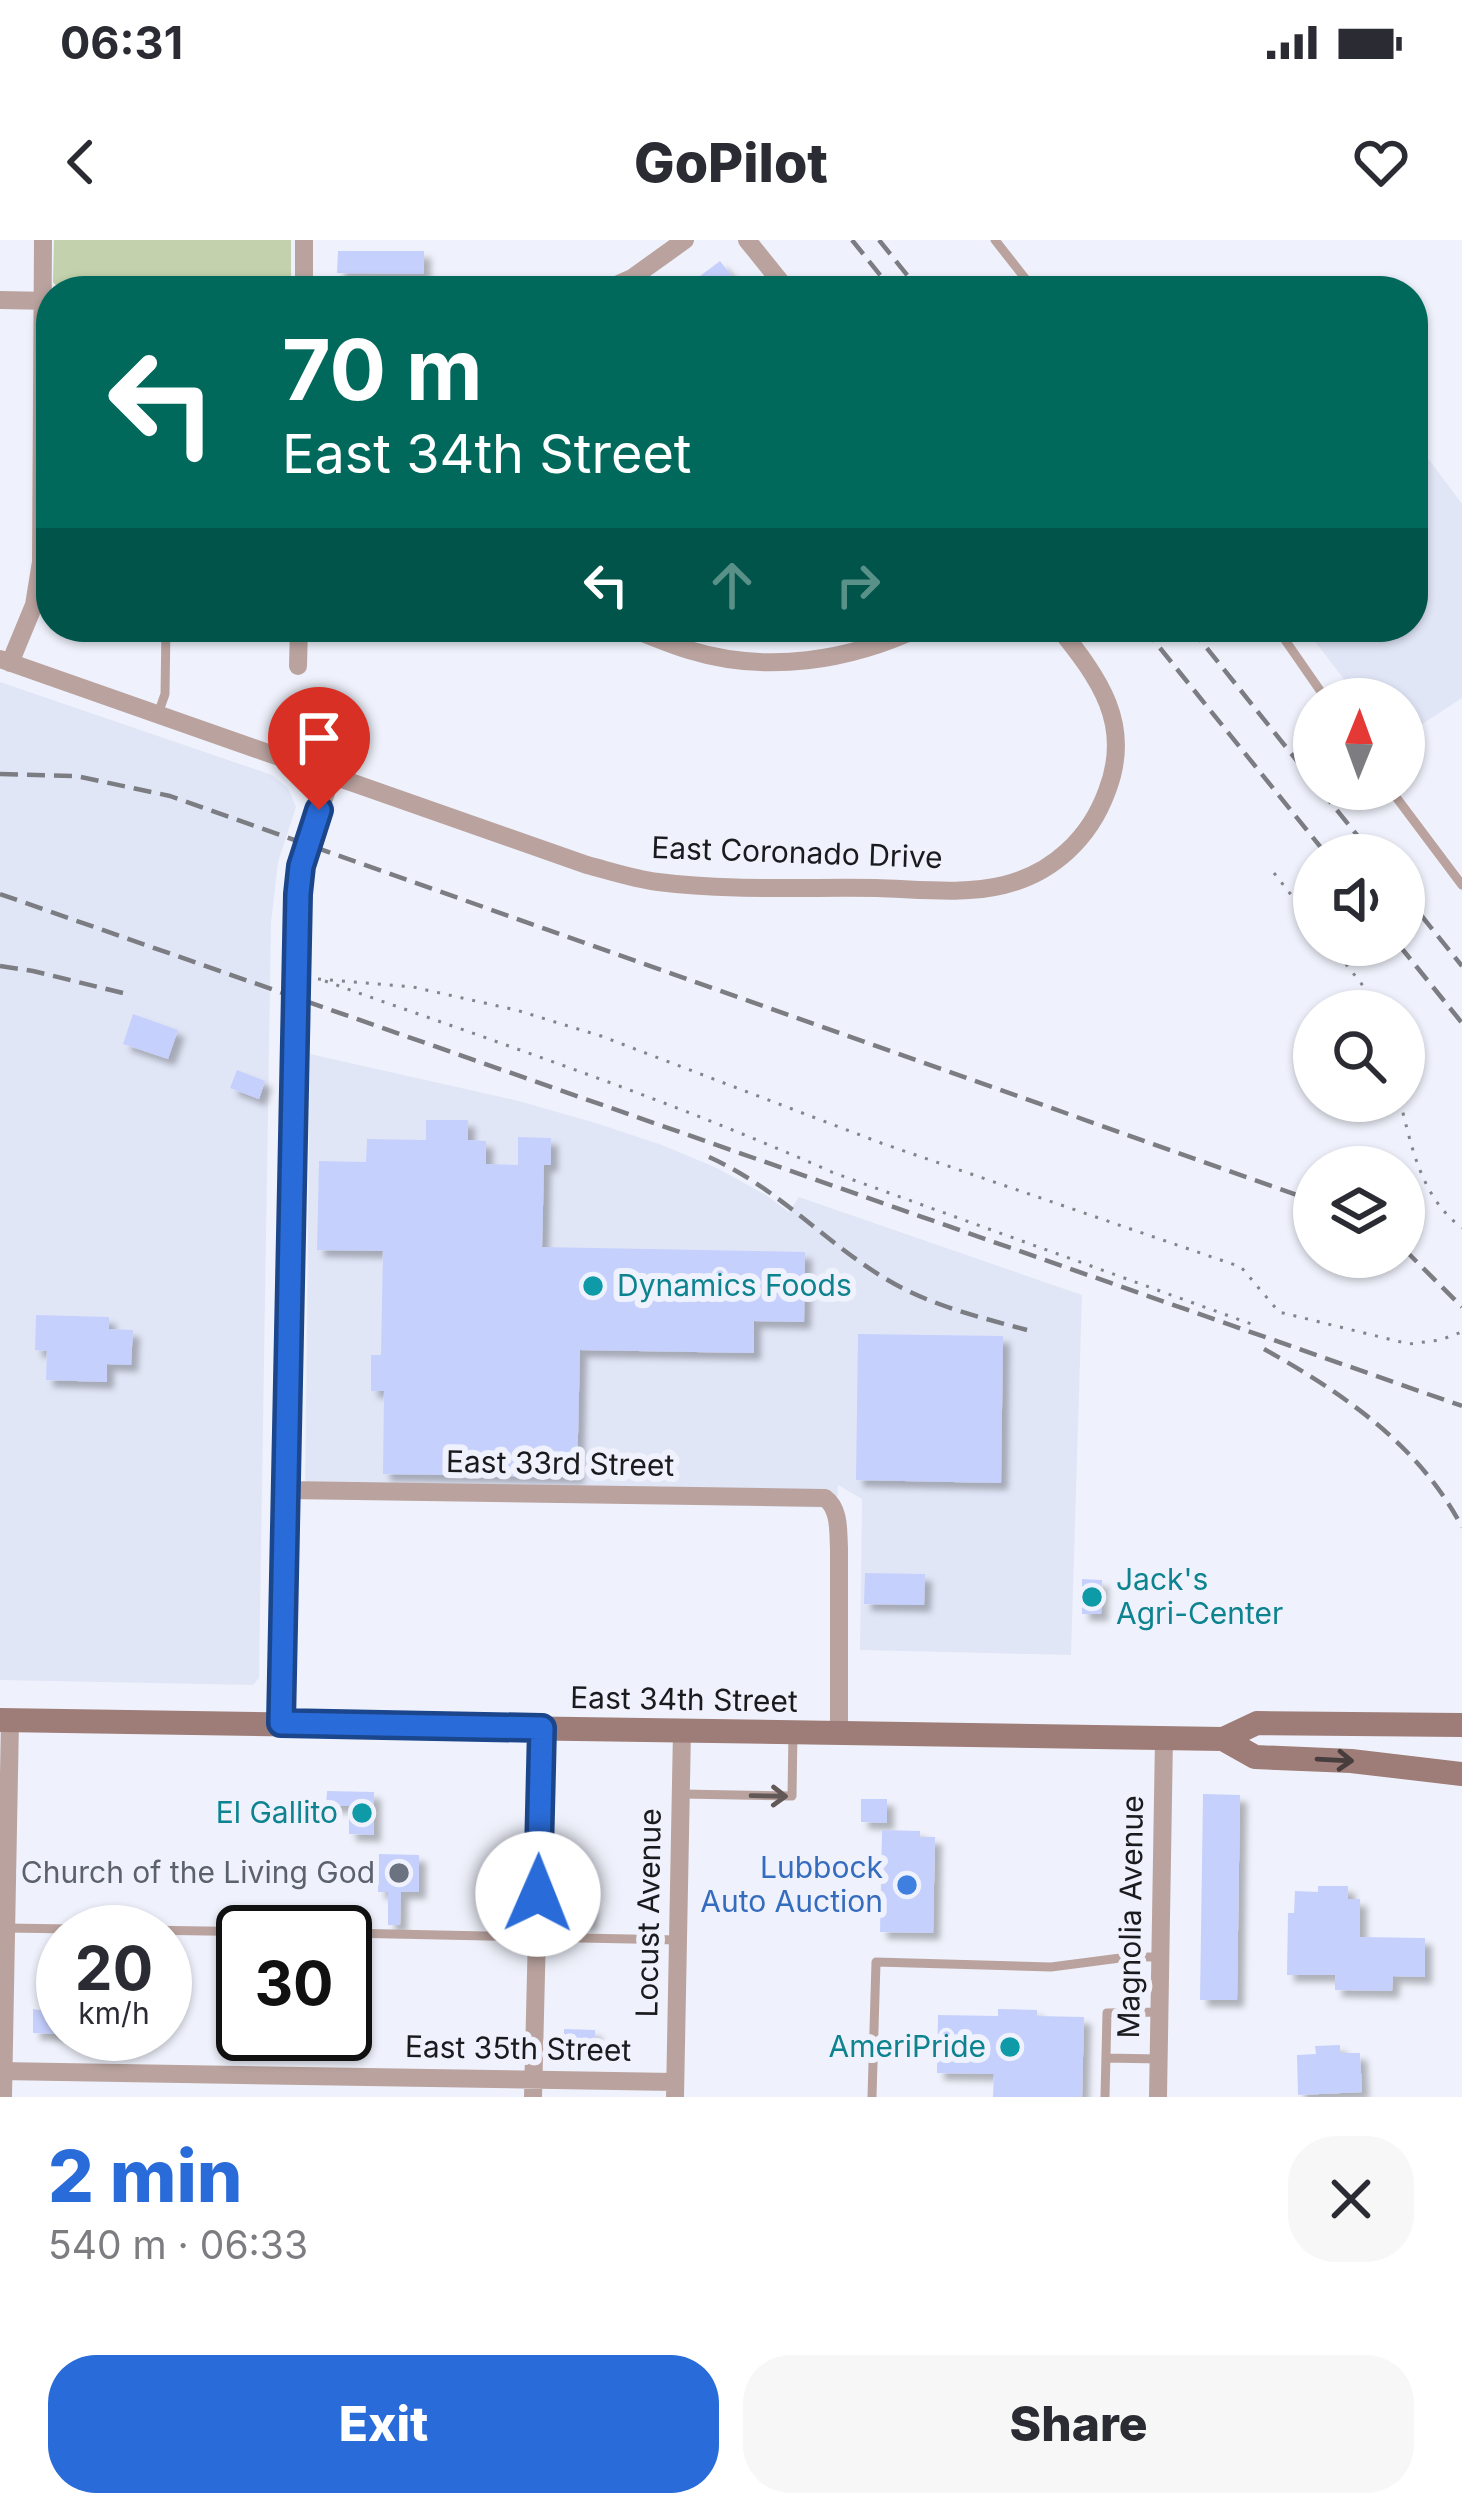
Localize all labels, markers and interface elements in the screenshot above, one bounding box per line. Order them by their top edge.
text: 06:31 [60,15,183,70]
icon: back [48,129,114,195]
icon: heart [1348,129,1414,195]
text: GoPilot [634,130,828,195]
text: 70 m [282,319,483,420]
icon: left [84,324,240,480]
text: East 34th Street [282,421,692,486]
icon: left [573,552,639,618]
icon: ahead [699,552,765,618]
icon: right [825,552,891,618]
north arrow [1293,678,1425,810]
map controls [1293,678,1425,1278]
pin [268,687,370,810]
icon: arrive [286,705,352,771]
street label: East Coronado Drive [651,829,943,875]
button: sound [1293,834,1425,966]
button: search [1293,990,1425,1122]
button: layers [1293,1146,1425,1278]
place label: Dynamics Foods [617,1267,852,1303]
marker: Dynamics Foods [580,1273,606,1299]
street label: East 33rd Street [446,1443,675,1483]
place label: Jack's Agri-Center [1116,1561,1283,1631]
marker: Jack's Agri-Center [1079,1584,1105,1610]
street label: East 34th Street [570,1679,798,1719]
one-way arrow [1315,1749,1354,1772]
one-way arrow [749,1784,788,1807]
place label: El Gallito [216,1794,338,1830]
street label: Magnolia Avenue [1110,1795,1150,2039]
marker: El Gallito [349,1800,375,1826]
street label: Locust Avenue [628,1808,668,2018]
position arrow [475,1831,601,1957]
place label: Lubbock Auto Auction [700,1849,884,1919]
place label: Church of the Living God [21,1854,375,1890]
marker: Church of the Living God [386,1860,412,1886]
marker: Lubbock Auto Auction [894,1872,920,1898]
speed limit sign: 30 [216,1905,372,2061]
text: 20 [75,1932,153,2004]
text: km/h [78,1995,150,2031]
street label: East 35th Street [405,2028,632,2068]
place label: AmeriPride [828,2028,986,2064]
marker: AmeriPride [997,2034,1023,2060]
text: 2 min [48,2132,243,2219]
button: close [1288,2136,1414,2262]
text: 540 m · 06:33 [48,2221,308,2268]
button: Exit [48,2355,719,2493]
button: Share [743,2355,1414,2493]

